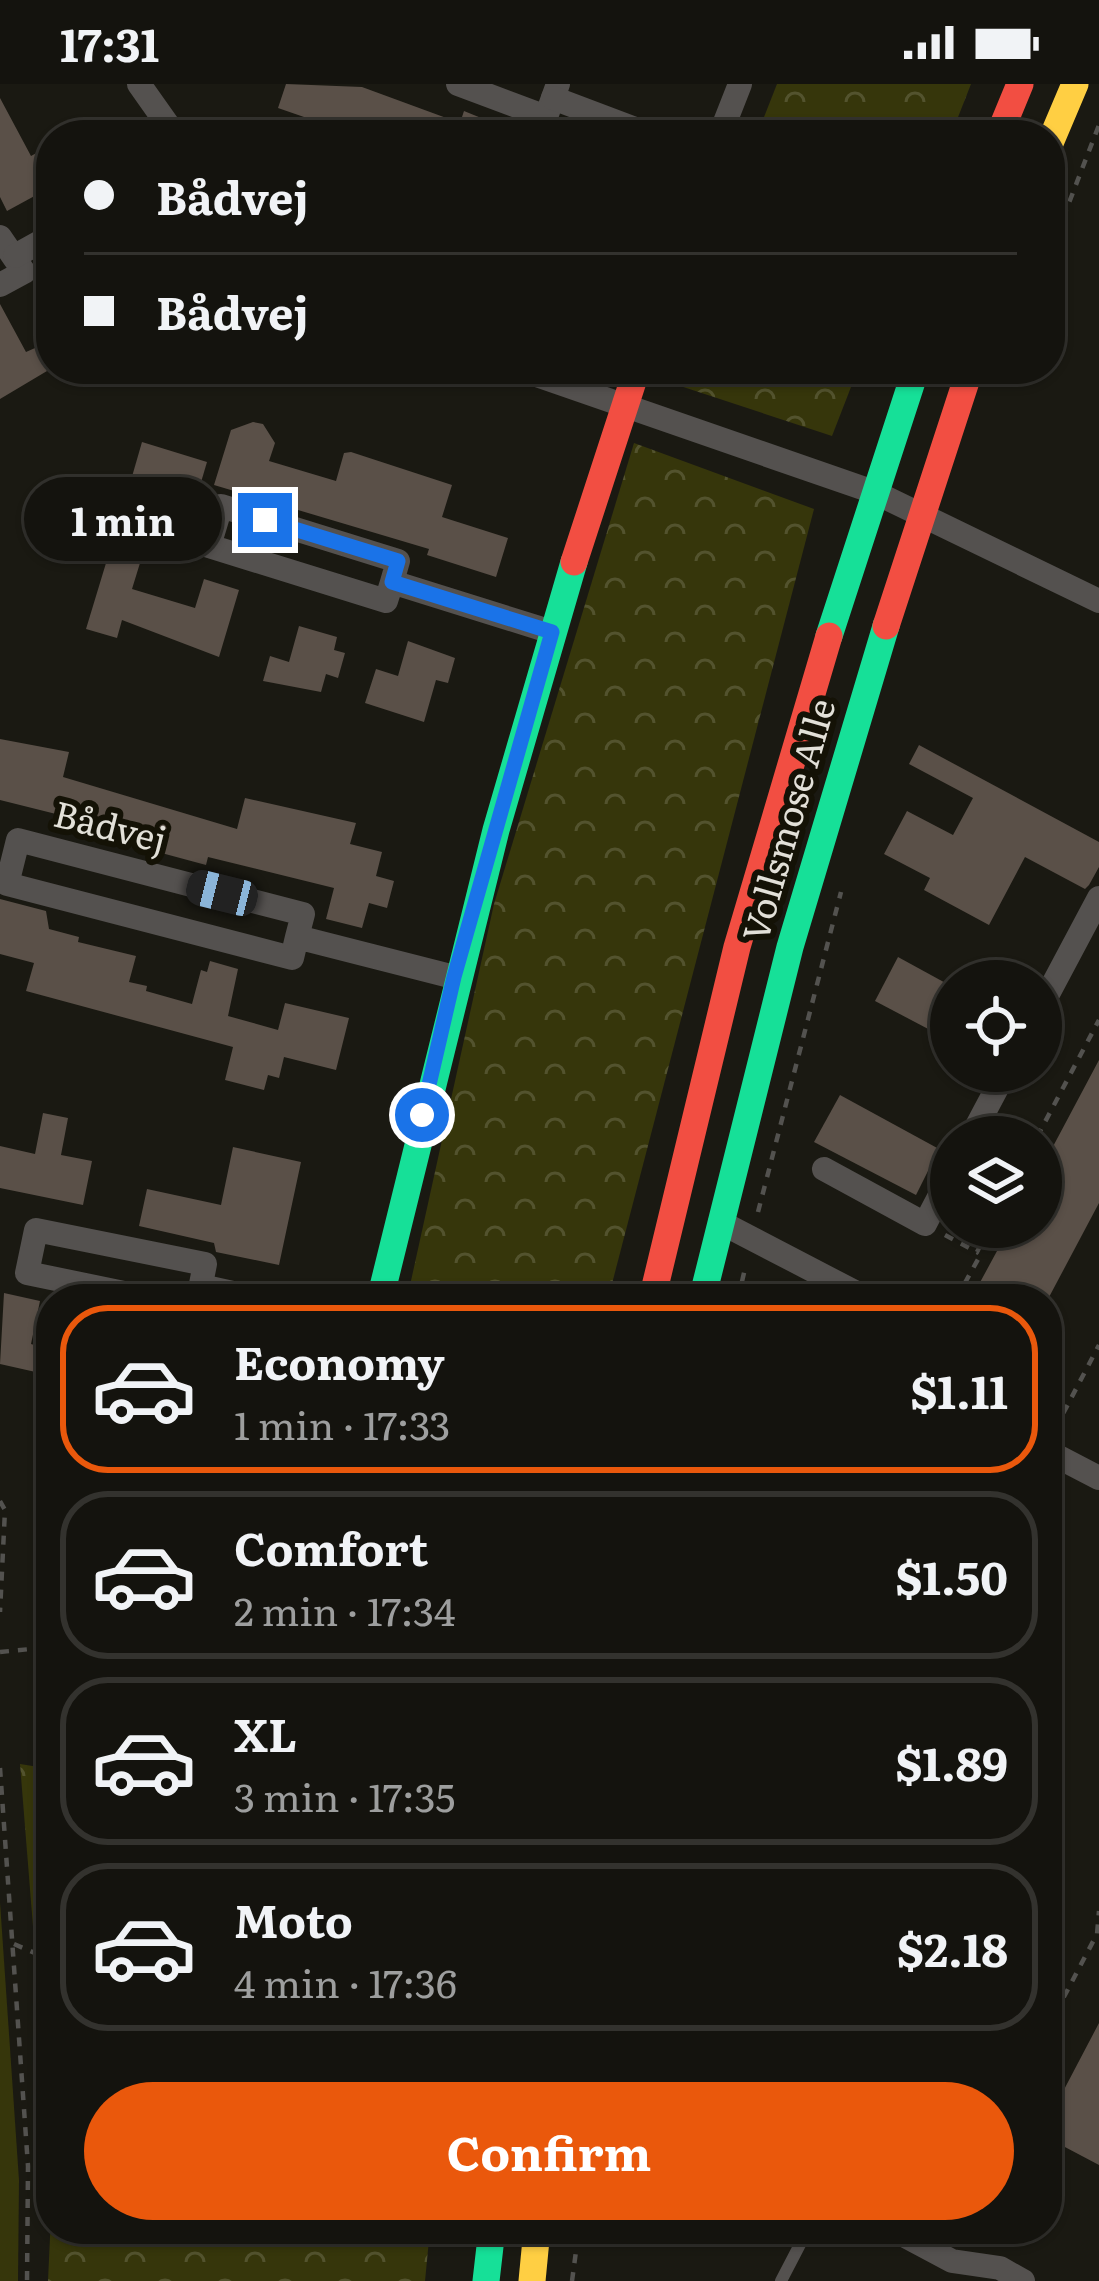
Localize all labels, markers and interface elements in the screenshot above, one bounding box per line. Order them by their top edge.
text: 17:31 [60,9,159,76]
text: Bådvej [156,162,309,229]
text: Bådvej [156,277,309,344]
callout: 1 min [25,478,223,562]
text: 1 min [71,490,175,548]
route end [238,493,292,547]
street label: Vollsmose Alle [727,692,847,947]
street label: Bådvej [49,785,172,864]
car [183,867,261,919]
map controls [930,960,1062,1248]
button: locate [930,960,1062,1092]
route start [395,1088,449,1142]
button: layers [930,1116,1062,1248]
text: Economy [234,1327,445,1394]
icon: car [90,1335,198,1443]
text: $1.11 [911,1356,1008,1423]
text: 1 min · 17:33 [234,1394,450,1452]
text: Comfort [234,1513,428,1580]
icon: car [90,1521,198,1629]
text: $1.50 [896,1542,1008,1609]
text: 2 min · 17:34 [234,1580,456,1638]
text: XL [234,1699,297,1766]
icon: car [90,1707,198,1815]
text: $1.89 [896,1728,1008,1795]
text: 3 min · 17:35 [234,1766,455,1824]
text: Moto [234,1885,353,1952]
icon: car [90,1893,198,2001]
text: $2.18 [897,1914,1008,1981]
text: 4 min · 17:36 [234,1952,457,2010]
button: Confirm [84,2082,1014,2220]

